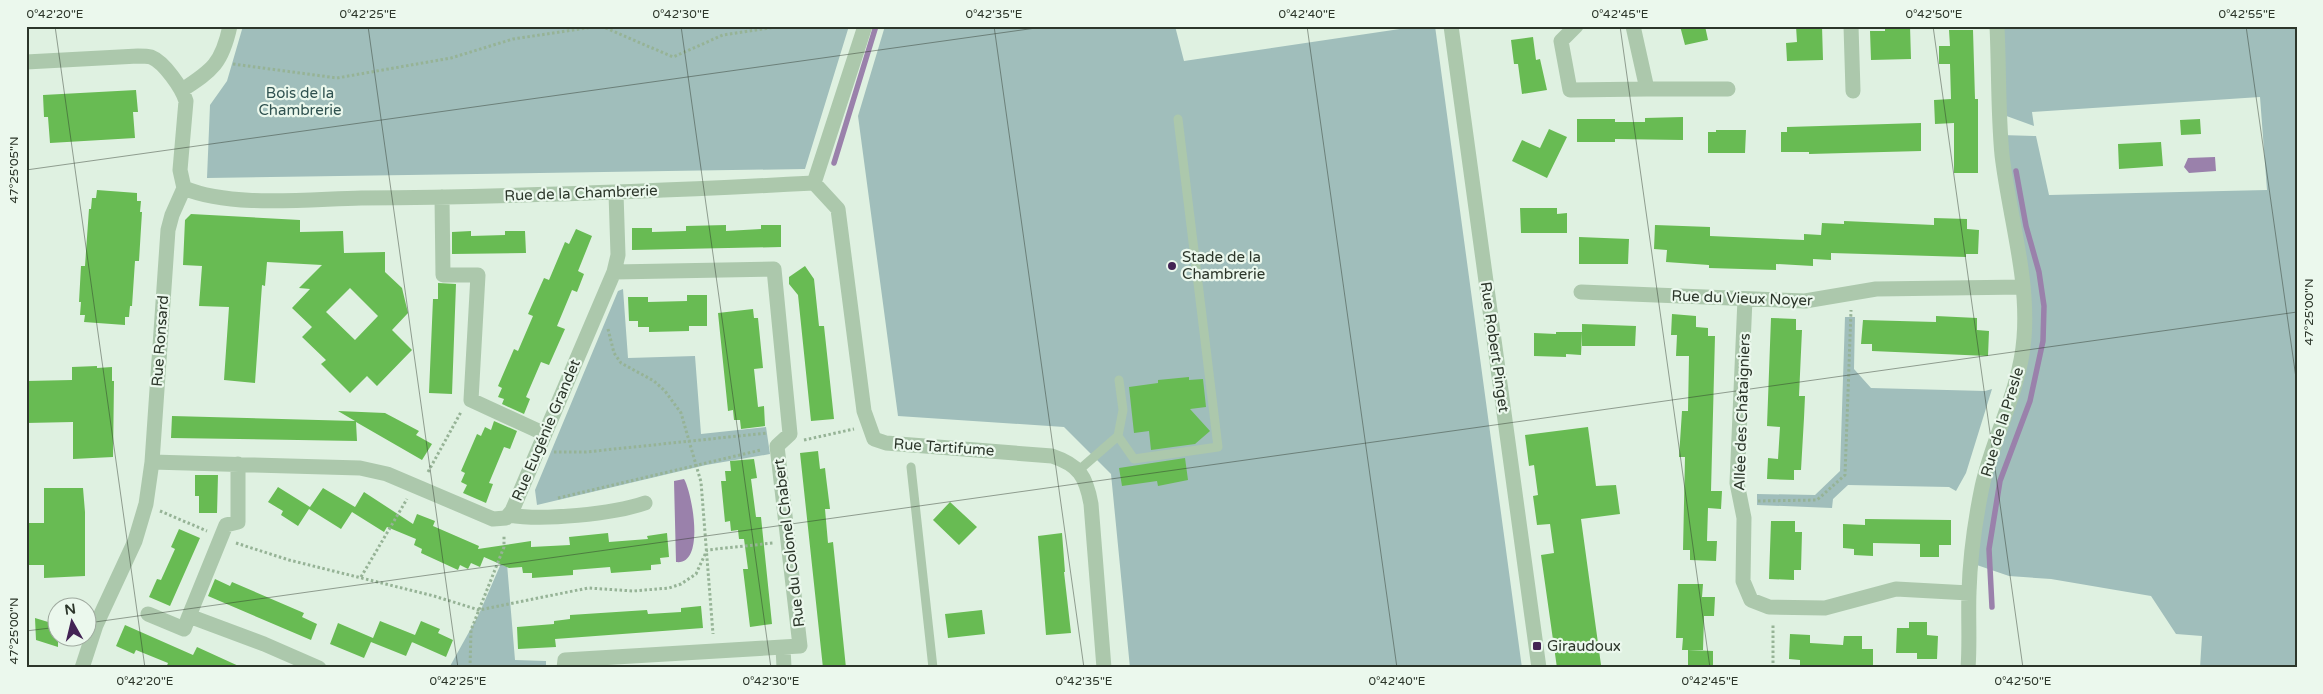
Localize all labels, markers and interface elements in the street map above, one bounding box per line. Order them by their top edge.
text: 0°42'20"E [27,7,84,21]
text: 0°42'25"E [340,7,397,21]
text: 0°42'30"E [653,7,710,21]
text: 0°42'35"E [966,7,1023,21]
text: 0°42'40"E [1279,7,1336,21]
text: 0°42'45"E [1592,7,1649,21]
text: 0°42'50"E [1906,7,1963,21]
text: 0°42'55"E [2219,7,2276,21]
park label: Bois de la Chambrerie [258,84,342,119]
text: 47°25'05"N [7,136,21,204]
street label: Rue de la Chambrerie [504,181,658,205]
place label: Stade de la Chambrerie [1182,248,1265,283]
marker: Stade de la Chambrerie [1166,260,1178,272]
text: 47°25'00"N [2302,278,2316,346]
street label: Rue Robert Pinget [1477,280,1513,414]
street label: Rue du Vieux Noyer [1671,287,1813,309]
street label: Rue Ronsard [148,295,172,387]
street label: Allée des Châtaigniers [1730,333,1754,491]
street label: Rue Eugénie Grandet [508,356,584,504]
street label: Rue de la Presle [1977,365,2027,479]
street label: Rue Tartifume [893,435,995,459]
street label: Rue du Colonel Chabert [770,457,808,628]
north arrow [48,596,98,646]
text: 47°25'00"N [7,597,21,665]
text: N [64,600,77,619]
place label: Giraudoux [1547,637,1621,655]
marker: Giraudoux [1531,640,1543,652]
text: 0°42'20"E [117,674,174,688]
text: 0°42'25"E [430,674,487,688]
text: 0°42'30"E [743,674,800,688]
text: 0°42'35"E [1056,674,1113,688]
text: 0°42'40"E [1369,674,1426,688]
text: 0°42'45"E [1682,674,1739,688]
text: 0°42'50"E [1995,674,2052,688]

